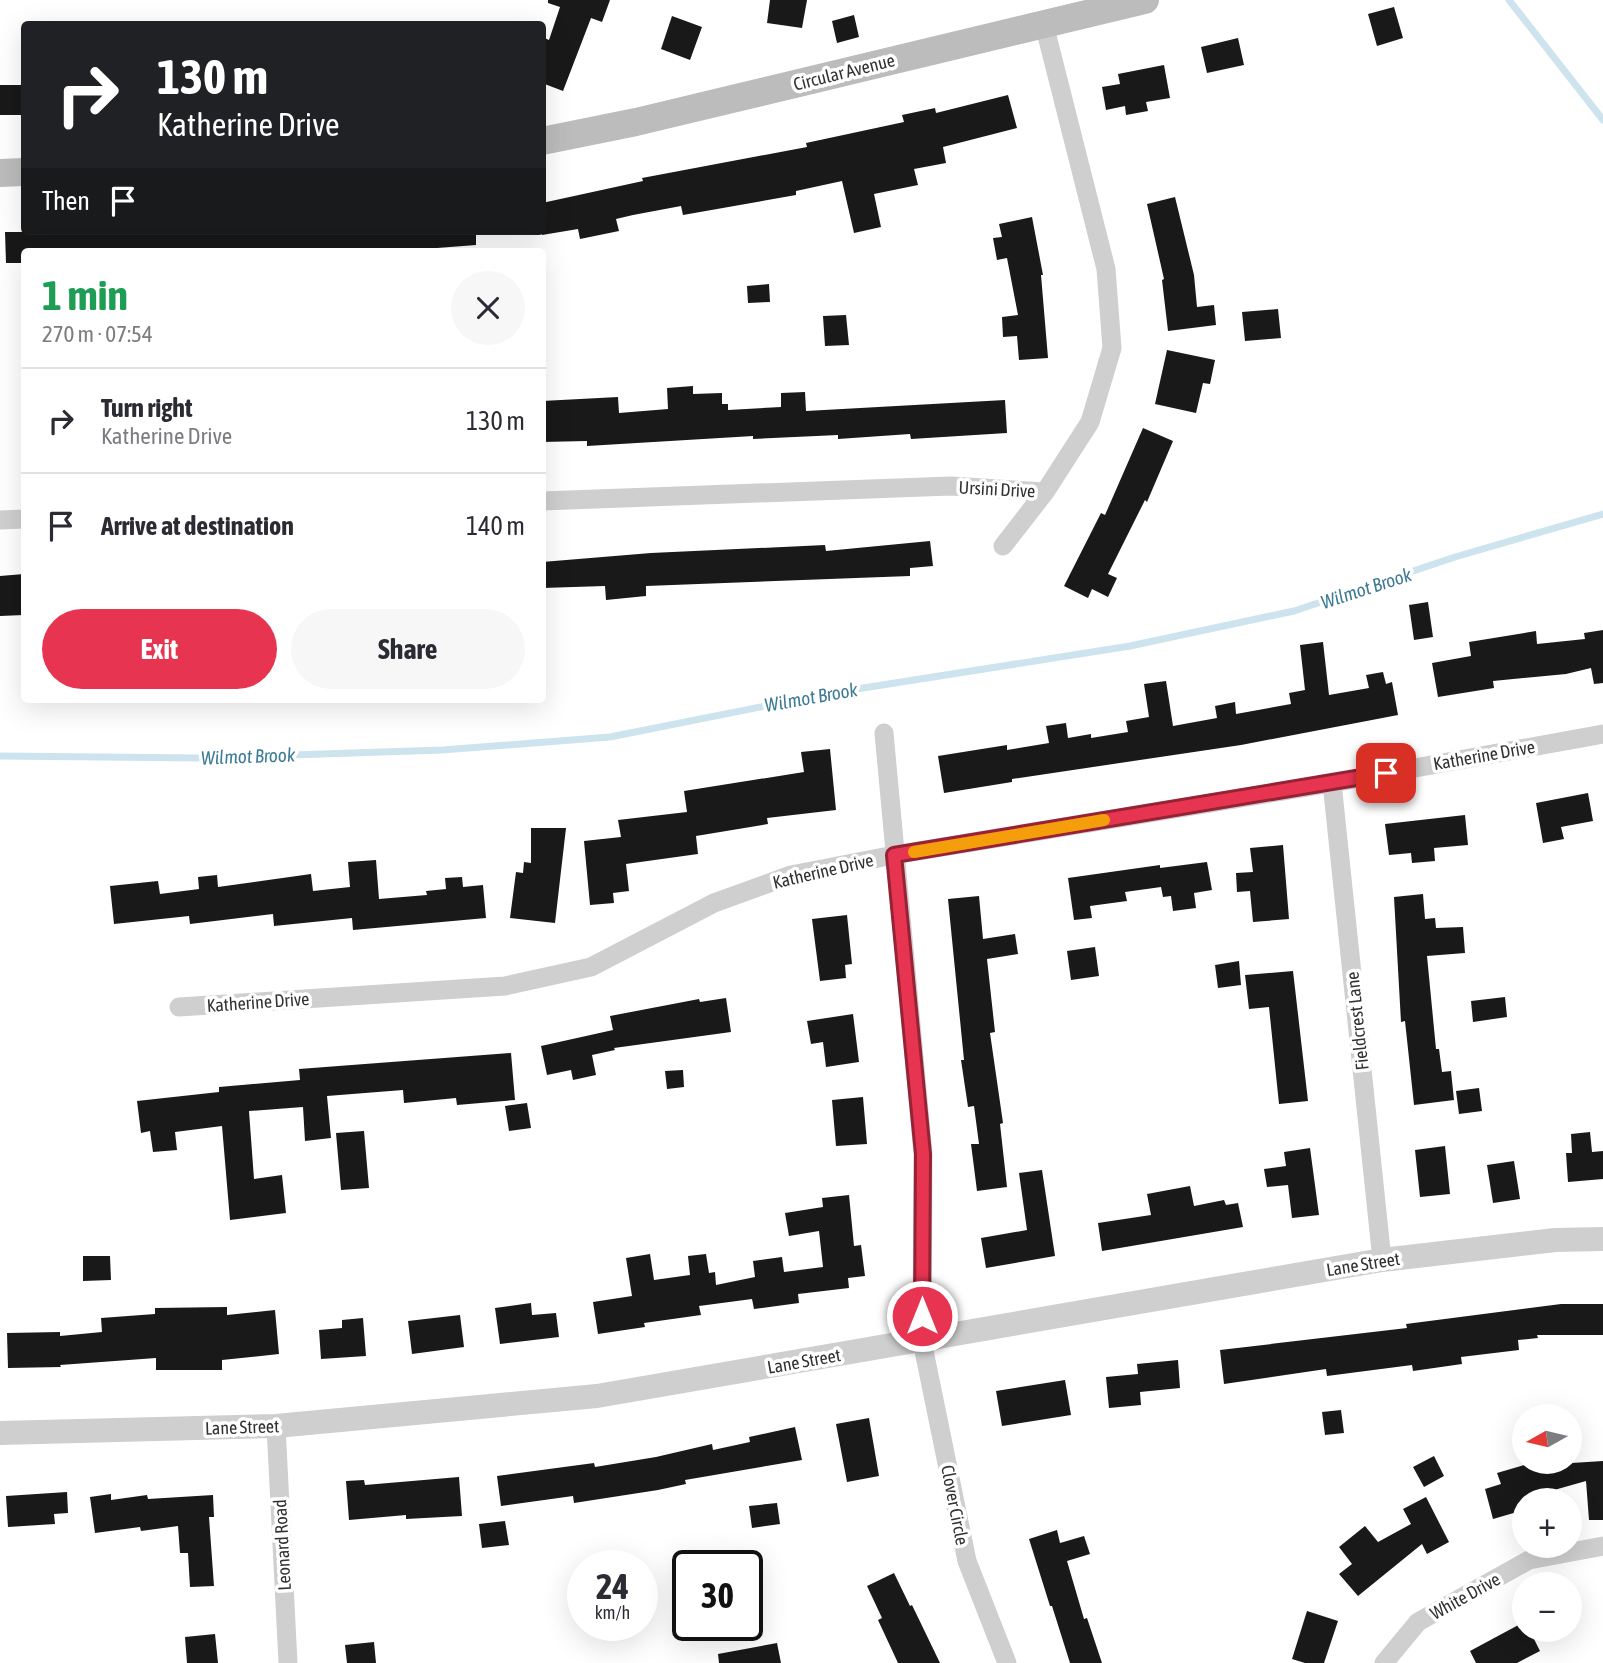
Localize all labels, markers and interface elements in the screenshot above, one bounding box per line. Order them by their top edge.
text: 130 m [157,48,268,104]
icon: right [42,49,133,140]
street label: Circular Avenue [791,49,897,95]
text: Katherine Drive [157,106,340,143]
icon: arrive [104,182,142,220]
text: Then [42,186,90,216]
text: 1 min [42,271,128,319]
button: close [451,271,525,345]
text: 270 m · 07:54 [42,321,153,347]
text: Turn right [101,393,192,423]
icon: right [42,402,80,440]
text: 130 m [466,406,525,436]
text: Katherine Drive [101,423,232,449]
street label: Ursini Drive [958,477,1036,501]
icon: arrive [42,507,80,545]
text: Arrive at destination [101,511,294,541]
text: 140 m [466,511,525,541]
water label: Wilmot Brook [1318,563,1415,613]
button: Exit [42,609,277,689]
button: Share [291,609,525,689]
water label: Wilmot Brook [763,678,860,716]
street label: Katherine Drive [1432,736,1536,774]
water label: Wilmot Brook [201,743,296,769]
pin [1356,743,1416,803]
icon: arrive [1367,754,1405,792]
street label: Katherine Drive [771,849,875,893]
street label: Fieldcrest Lane [1341,971,1373,1071]
street label: Katherine Drive [206,988,310,1016]
street label: Lane Street [1325,1248,1401,1280]
position arrow [885,1279,959,1353]
street label: Lane Street [766,1344,842,1378]
north arrow [1512,1404,1582,1474]
map controls [1512,1404,1582,1642]
street label: Lane Street [205,1415,279,1439]
street label: Clover Circle [937,1463,973,1547]
button: + [1512,1488,1582,1558]
street label: Leonard Road [269,1499,295,1591]
speed limit sign: 30 [672,1550,763,1641]
text: 24 [596,1566,629,1606]
street label: White Drive [1426,1568,1504,1624]
button: − [1512,1572,1582,1642]
text: km/h [595,1602,630,1623]

